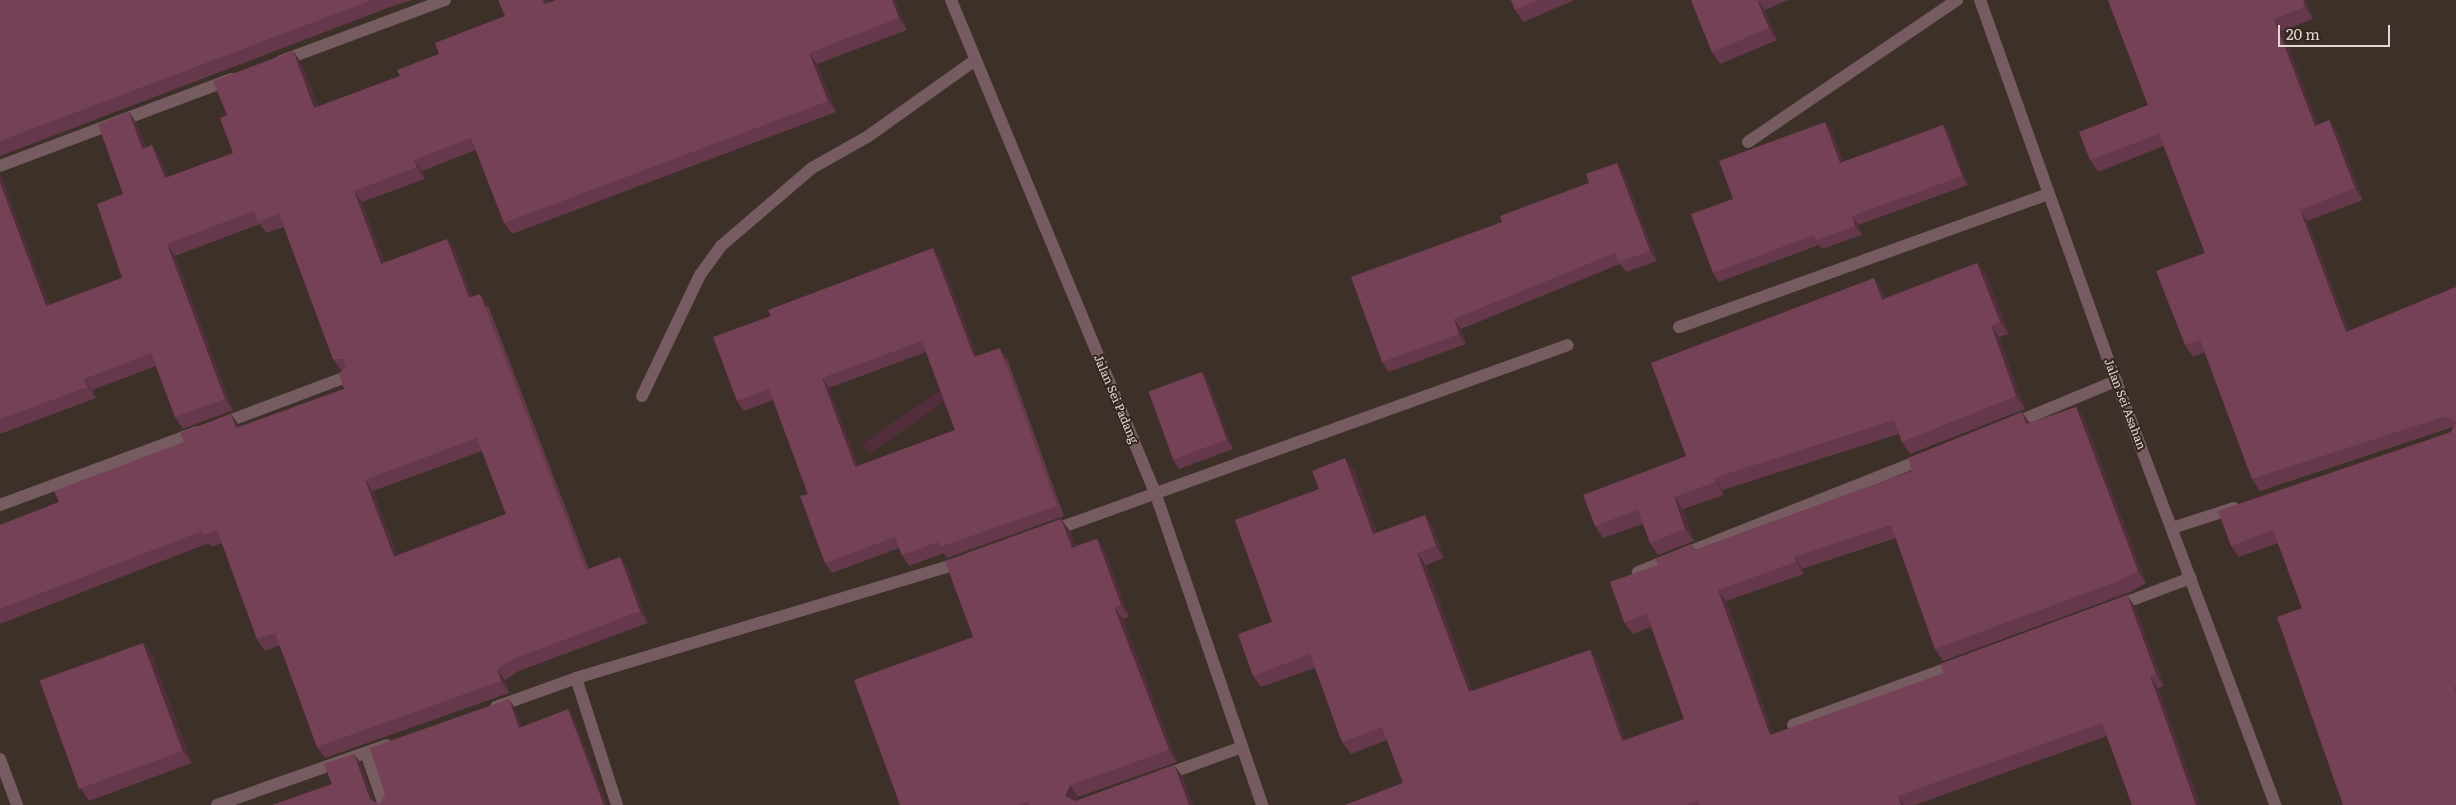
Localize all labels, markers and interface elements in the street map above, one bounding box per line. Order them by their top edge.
scale bar [2281,15,2394,47]
text: 20 m [2286,22,2320,45]
street label: Jalan Sei Padang [1091,352,1141,446]
street label: Jalan Sei Asahan [2101,357,2149,451]

